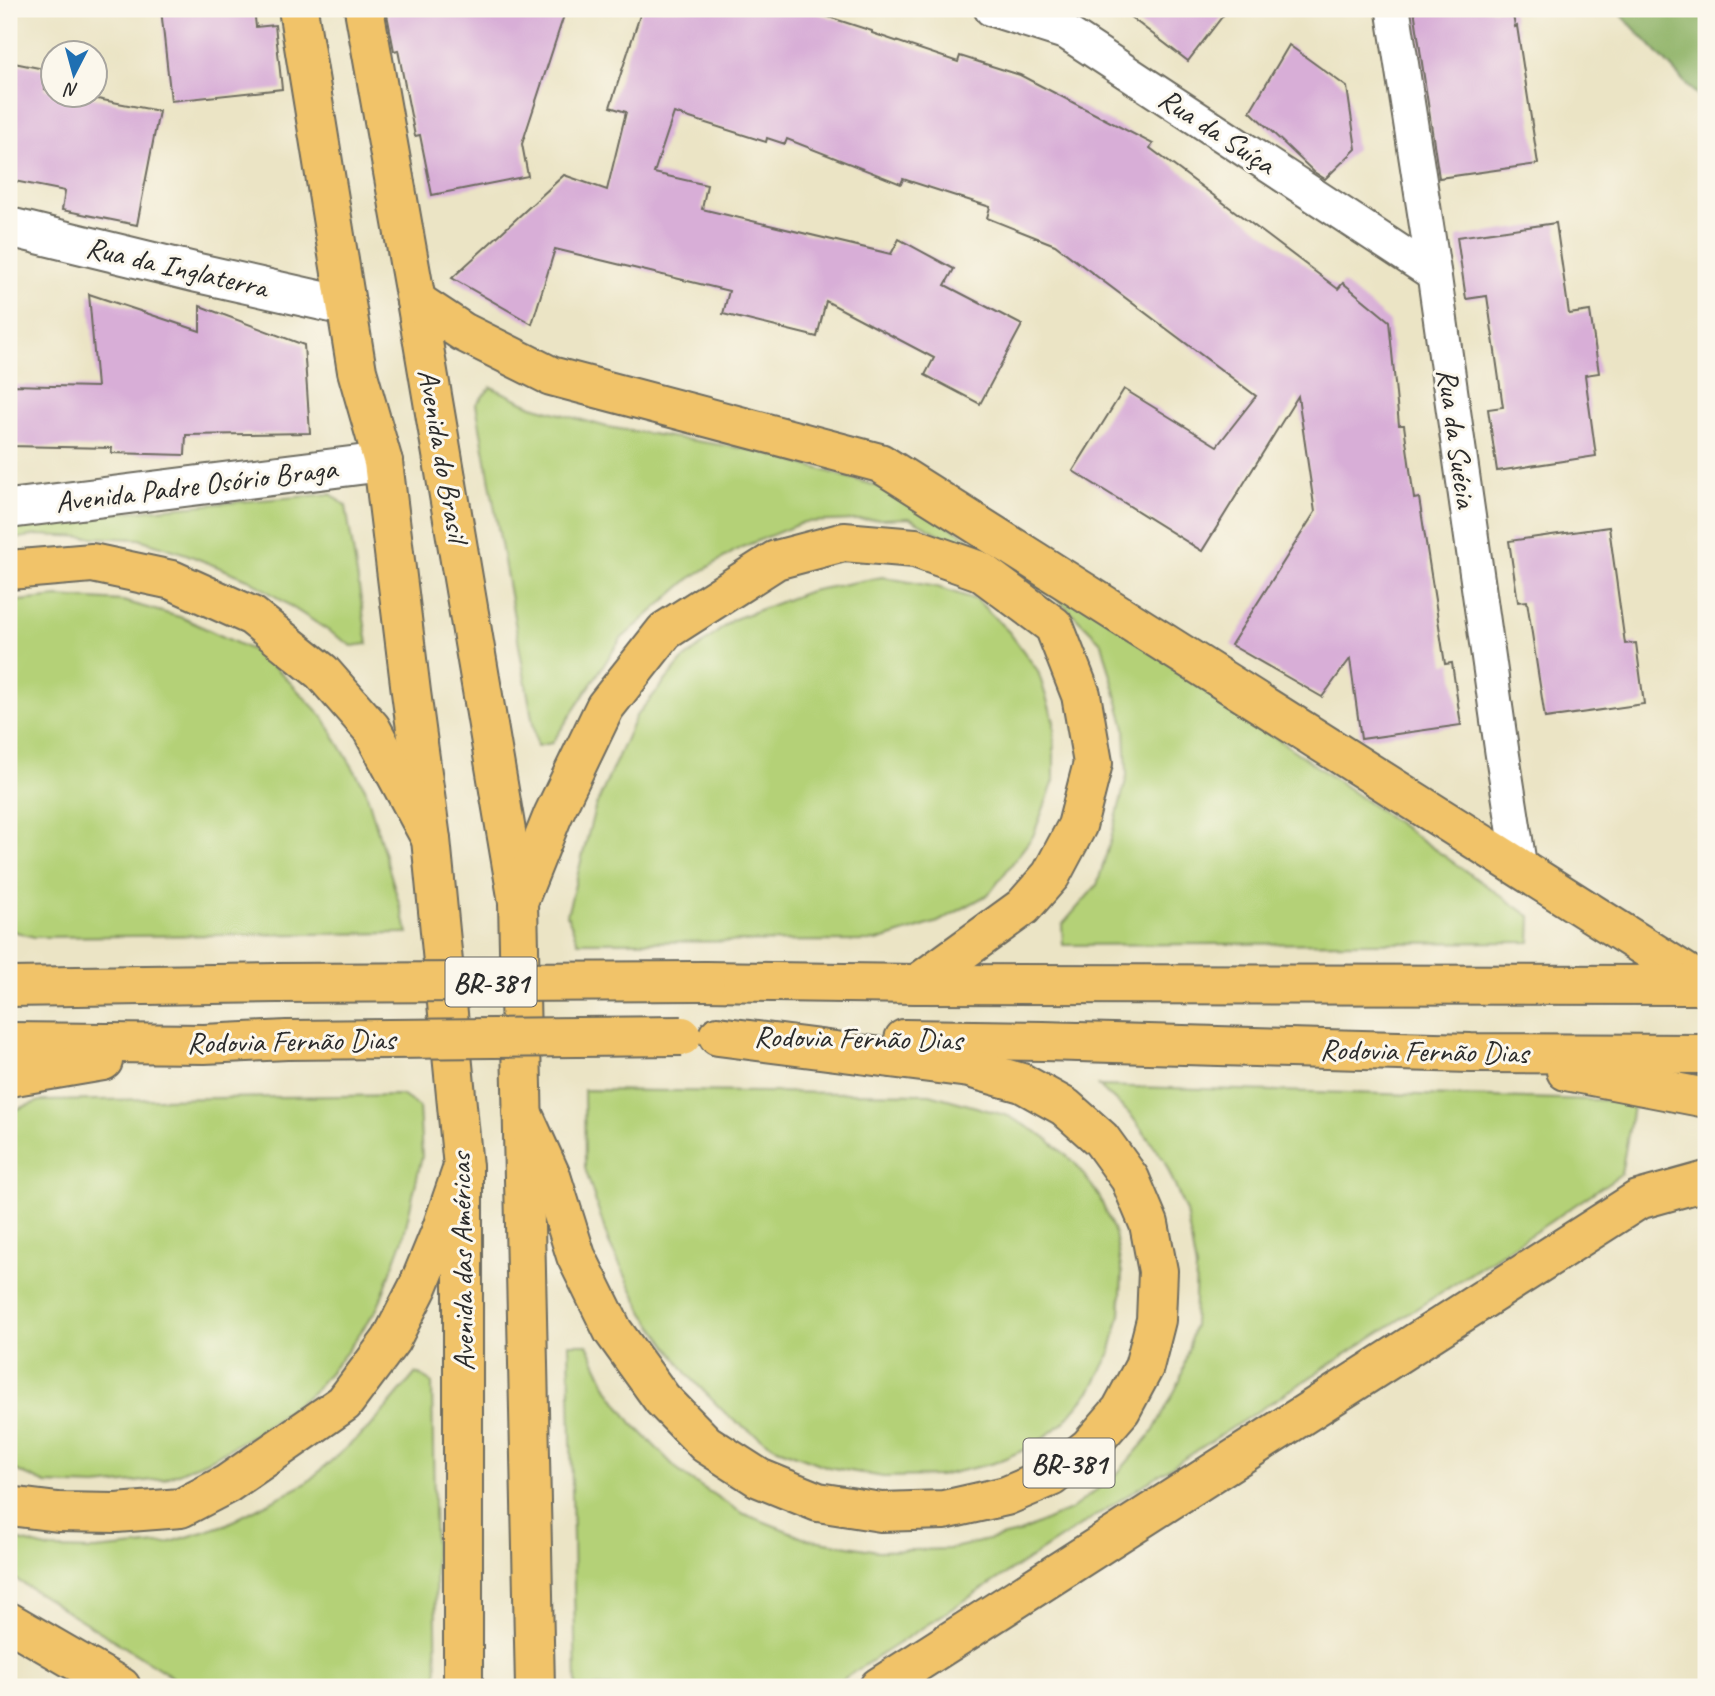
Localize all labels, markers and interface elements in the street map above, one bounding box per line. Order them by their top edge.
north arrow [38,38,108,108]
text: N [62,77,79,102]
street label: Rua da Suíça [1152,79,1284,184]
street label: Rua da Inglaterra [83,228,274,307]
street label: Avenida do Brasil [409,366,478,549]
street label: Rua da Suécia [1428,366,1486,512]
street label: Avenida Padre Osório Braga [53,449,341,521]
road number: BR-381 [446,958,536,1006]
street label: Rodovia Fernão Dias [754,1017,965,1059]
street label: Rodovia Fernão Dias [187,1020,398,1062]
street label: Rodovia Fernão Dias [1320,1030,1531,1072]
street label: Avenida das Américas [441,1150,483,1372]
road number: BR-381 [1024,1438,1114,1488]

